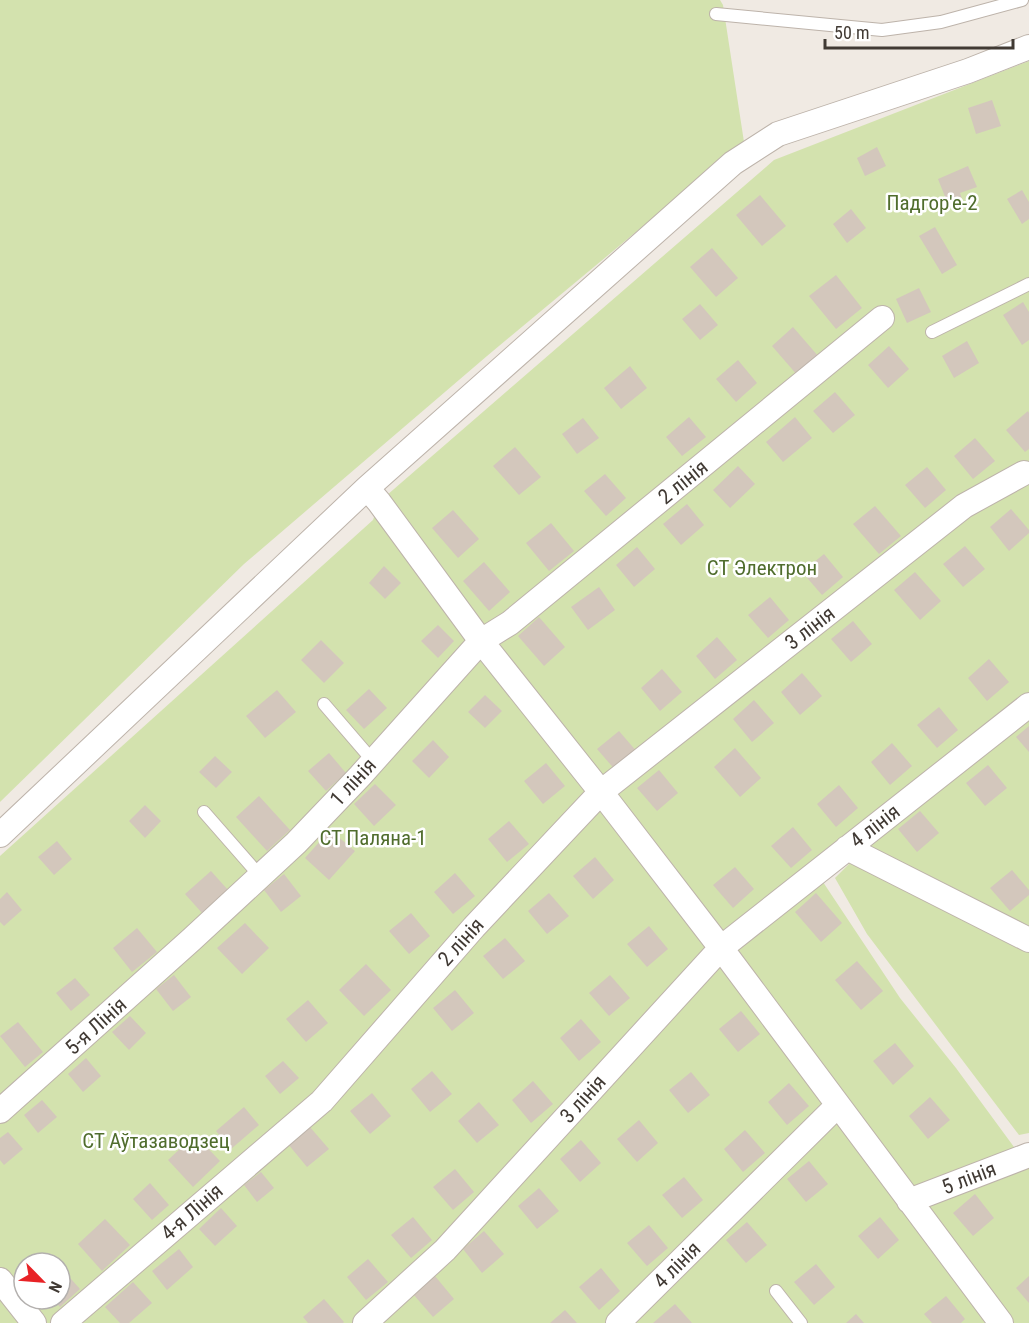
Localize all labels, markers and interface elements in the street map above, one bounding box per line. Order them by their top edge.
scale bar [825,12,1012,50]
text: 50 m [834,22,869,43]
park label: Падгор'е-2 [886,191,978,215]
street label: 2 лінія [654,455,712,509]
park label: СТ Электрон [707,556,817,580]
street label: 3 лінія [780,601,840,655]
street label: 1 лінія [325,753,381,811]
street label: 4 лінія [845,799,905,853]
park label: СТ Паляна-1 [319,826,427,850]
street label: 2 лінія [433,913,489,971]
street label: 5-я Лінія [61,992,131,1060]
street label: 3 лінія [555,1070,611,1128]
park label: СТ Аўтазаводзец [82,1129,230,1153]
street label: 5 лінія [938,1157,1000,1199]
street label: 4-я Лінія [156,1179,228,1245]
street label: 4 лінія [649,1237,705,1293]
north arrow [12,1251,72,1311]
text: N [44,1279,66,1296]

